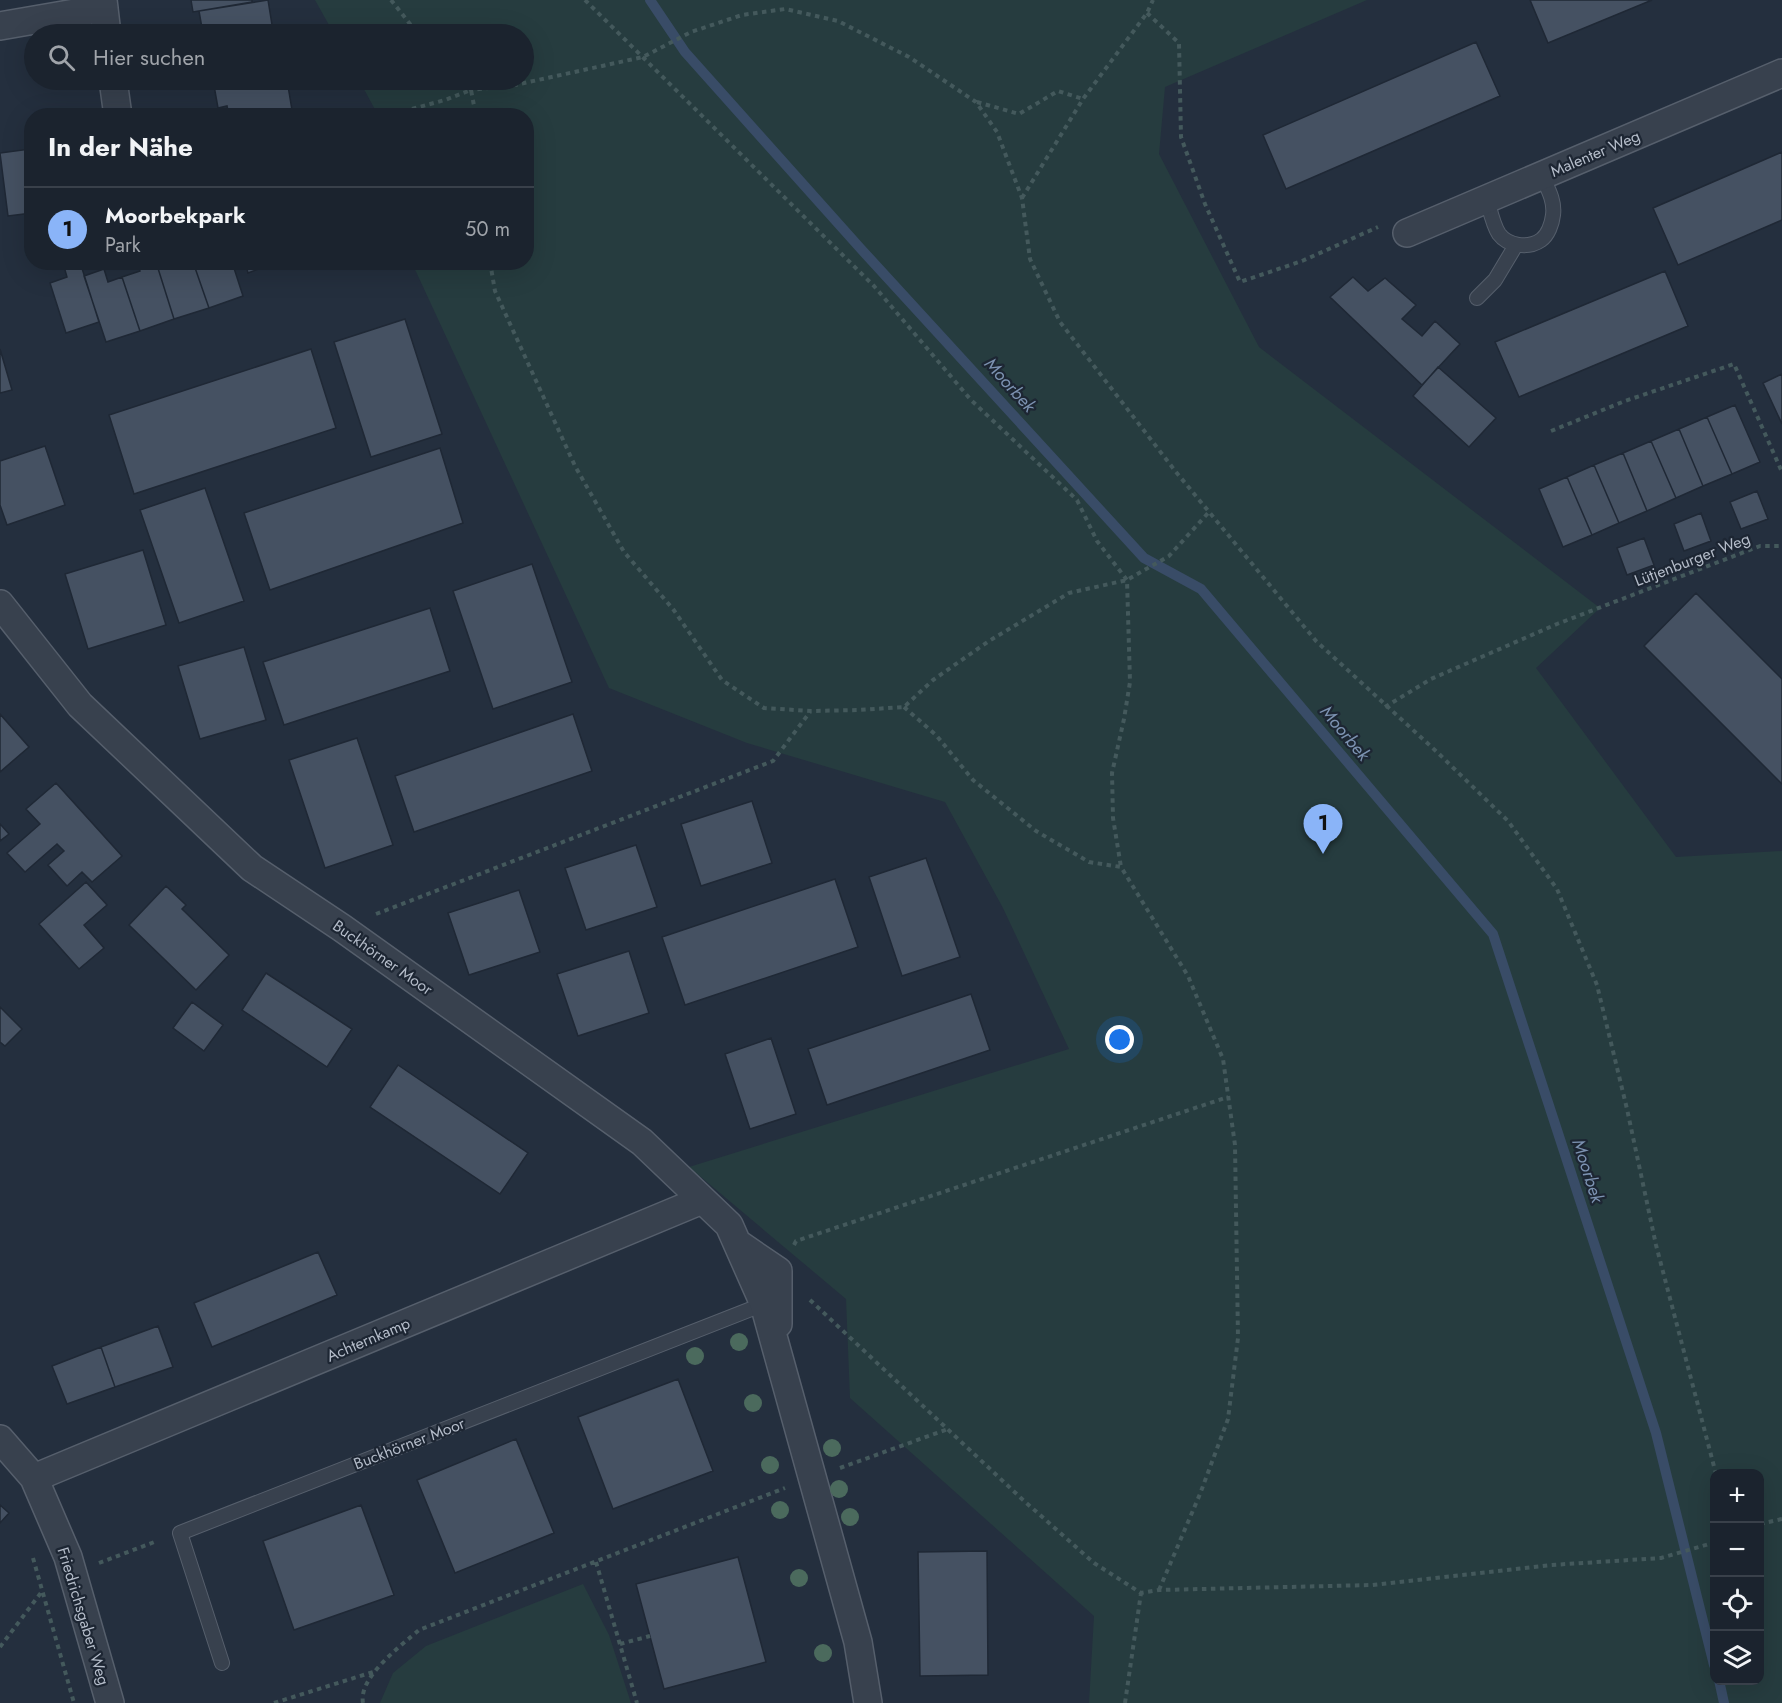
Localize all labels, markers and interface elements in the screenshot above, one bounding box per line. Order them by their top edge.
search box [24,24,534,90]
icon: search [45,41,78,74]
text: Hier suchen [93,41,205,73]
street label: Malenter Weg [1547,124,1644,183]
text: In der Nähe [48,128,193,166]
text: Moorbekpark [105,199,246,231]
text: 1 [62,215,73,244]
text: 50 m [465,215,510,244]
text: Park [105,231,141,260]
water label: Moorbek [978,352,1043,419]
street label: Lütjenburger Weg [1631,527,1753,592]
water label: Moorbek [1314,699,1377,768]
pin: 1 [1304,804,1342,854]
street label: Buckhörner Moor [328,914,438,1001]
your location [1105,1025,1134,1054]
water label: Moorbek [1565,1136,1611,1208]
street label: Achternkamp [323,1312,414,1367]
street label: Buckhörner Moor [350,1411,469,1475]
map controls [1710,1469,1764,1685]
button: + [1710,1469,1764,1523]
button: − [1710,1523,1764,1577]
street label: Friedrichsgaber Weg [52,1544,115,1688]
button: locate [1710,1577,1764,1631]
button: layers [1710,1631,1764,1685]

